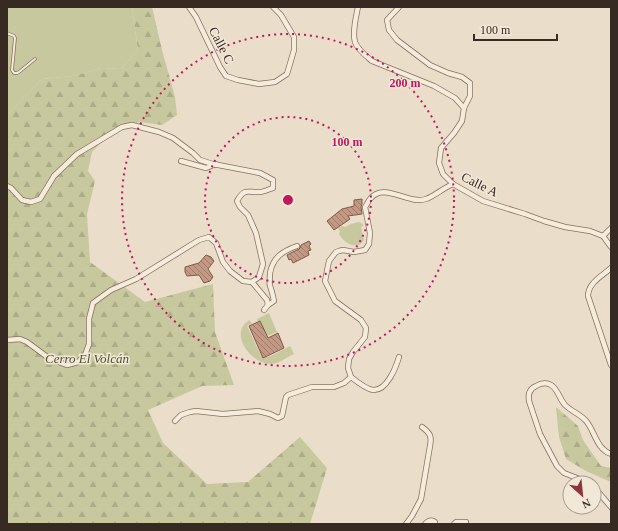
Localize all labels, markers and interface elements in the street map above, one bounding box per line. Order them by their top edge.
scale bar [474,16,557,42]
text: 100 m [480,23,511,37]
street label: Calle C [206,24,237,66]
text: 200 m [390,76,421,90]
text: 100 m [332,135,363,149]
street label: Calle A [459,169,501,200]
centre of rings [281,193,295,207]
park label: Cerro El Volcán [45,351,129,366]
north arrow [562,475,602,515]
text: N [580,497,593,511]

